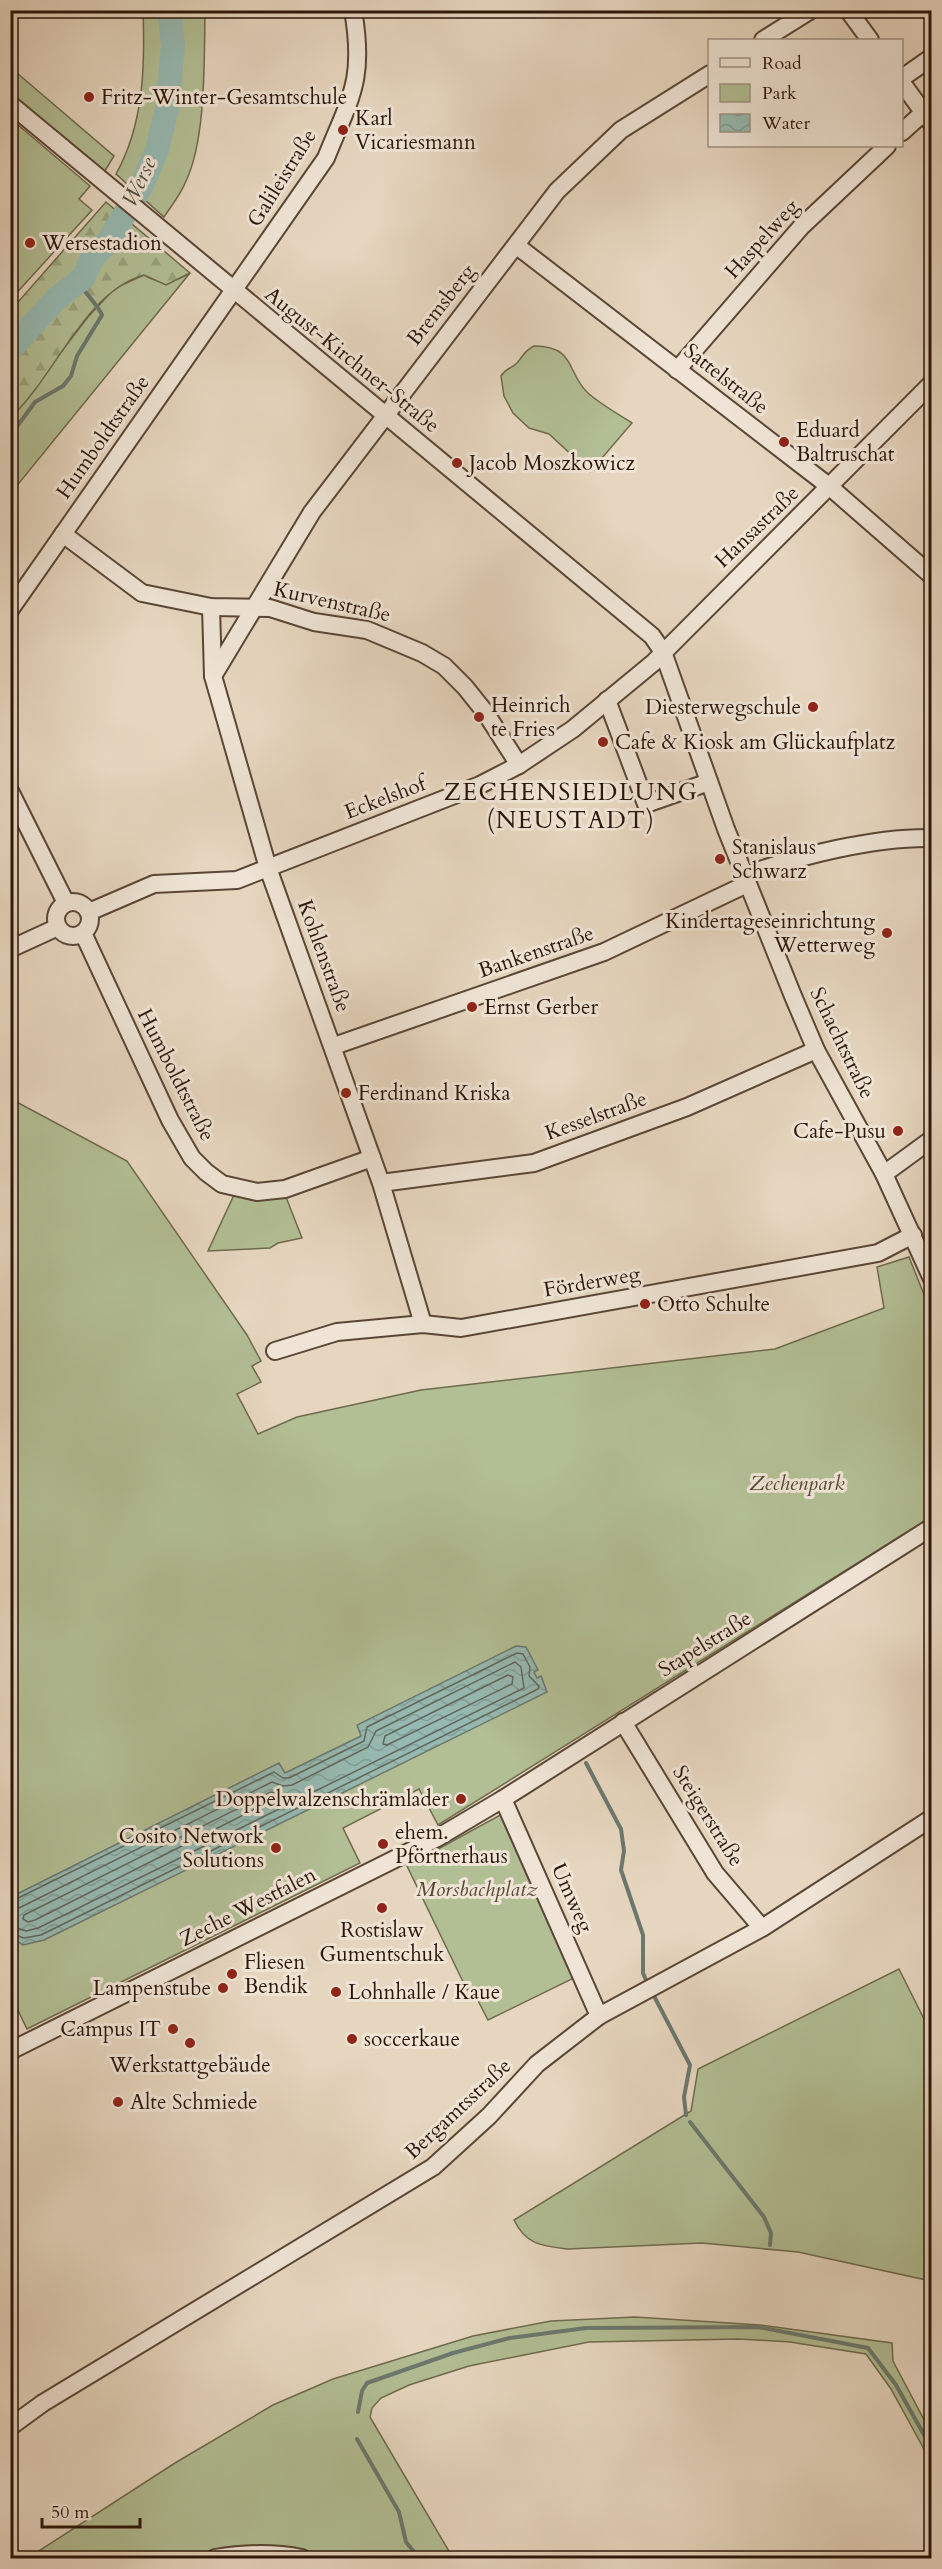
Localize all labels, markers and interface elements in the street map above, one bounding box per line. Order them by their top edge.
legend [708,39,903,147]
text: Road [762,51,802,76]
text: Park [762,81,797,106]
place label: Fritz-Winter-Gesamtschule [101,83,347,112]
marker: Fritz-Winter-Gesamtschule [82,90,96,104]
place label: Karl Vicariesmann [355,104,476,157]
text: Water [761,111,811,136]
marker: Karl Vicariesmann [336,123,350,137]
street label: Galileistraße [241,124,323,232]
water label: Werse [115,152,164,212]
street label: Haspelweg [718,193,806,285]
place label: Wersestadion [41,229,162,258]
marker: Wersestadion [23,236,37,250]
street label: Bremsberg [400,258,482,352]
street label: August-Kirchner-Straße [258,280,446,440]
street label: Sattelstraße [678,337,774,421]
street label: Humboldtstraße [50,369,156,505]
place label: Eduard Baltruschat [796,416,895,469]
marker: Eduard Baltruschat [777,435,791,449]
place label: Jacob Moszkowicz [466,449,635,478]
marker: Jacob Moszkowicz [450,456,464,470]
street label: Hansastraße [708,479,806,575]
street label: Kurvenstraße [271,574,393,630]
place label: Heinrich te Fries [491,691,571,744]
place label: Diesterwegschule [645,693,801,722]
marker: Diesterwegschule [806,700,820,714]
marker: Heinrich te Fries [472,710,486,724]
place label: Cafe & Kiosk am Glückaufplatz [615,728,896,757]
marker: Cafe & Kiosk am Glückaufplatz [596,735,610,749]
street label: Eckelshof [340,768,433,827]
district label: ZECHENSIEDLUNG (NEUSTADT) [444,776,698,837]
place label: Stanislaus Schwarz [732,833,816,886]
marker: Stanislaus Schwarz [713,852,727,866]
street label: Kohlenstraße [290,896,358,1016]
place label: Kindertageseinrichtung Wetterweg [665,907,875,960]
street label: Bankenstraße [474,919,598,985]
marker: Kindertageseinrichtung Wetterweg [880,926,894,940]
street label: Schachtstraße [802,982,882,1104]
place label: Ernst Gerber [484,993,598,1022]
marker: Ernst Gerber [465,1000,479,1014]
street label: Humboldtstraße [130,1004,222,1146]
place label: Ferdinand Kriska [358,1079,511,1108]
street label: Kesselstraße [541,1084,651,1148]
marker: Ferdinand Kriska [339,1086,353,1100]
place label: Cafe-Pusu [793,1117,886,1146]
marker: Cafe-Pusu [891,1124,905,1138]
street label: Förderweg [541,1259,643,1305]
place label: Otto Schulte [657,1290,770,1319]
marker: Otto Schulte [638,1297,652,1311]
park label: Zechenpark [749,1469,845,1498]
street label: Stapelstraße [653,1604,757,1684]
street label: Steigerstraße [665,1760,751,1872]
place label: Doppelwalzenschrämlader [216,1785,449,1814]
marker: Doppelwalzenschrämlader [454,1792,468,1806]
place label: ehem. Pförtnerhaus [395,1818,508,1871]
place label: Cosito Network Solutions [119,1822,265,1875]
marker: ehem. Pförtnerhaus [376,1837,390,1851]
marker: Cosito Network Solutions [269,1841,283,1855]
street label: Umweg [544,1859,600,1937]
street label: Zeche Westfalen [175,1860,321,1954]
park label: Morsbachplatz [416,1875,538,1904]
marker: Rostislaw Gumentschuk [375,1901,389,1915]
place label: Rostislaw Gumentschuk [320,1916,445,1969]
place label: Fliesen Bendik [244,1948,309,2001]
marker: Fliesen Bendik [225,1967,239,1981]
place label: Lampenstube [93,1974,211,2003]
place label: Lohnhalle / Kaue [348,1978,500,2007]
marker: Lampenstube [216,1981,230,1995]
marker: Lohnhalle / Kaue [329,1985,343,1999]
place label: Campus IT [60,2015,161,2044]
marker: Campus IT [166,2022,180,2036]
place label: soccerkaue [364,2025,460,2054]
marker: soccerkaue [345,2032,359,2046]
marker: Werkstattgebäude [183,2036,197,2050]
place label: Werkstattgebäude [108,2051,271,2080]
street label: Bergamtsstraße [398,2052,518,2166]
place label: Alte Schmiede [130,2088,258,2117]
marker: Alte Schmiede [111,2095,125,2109]
scale bar [42,2491,140,2529]
text: 50 m [51,2500,90,2525]

